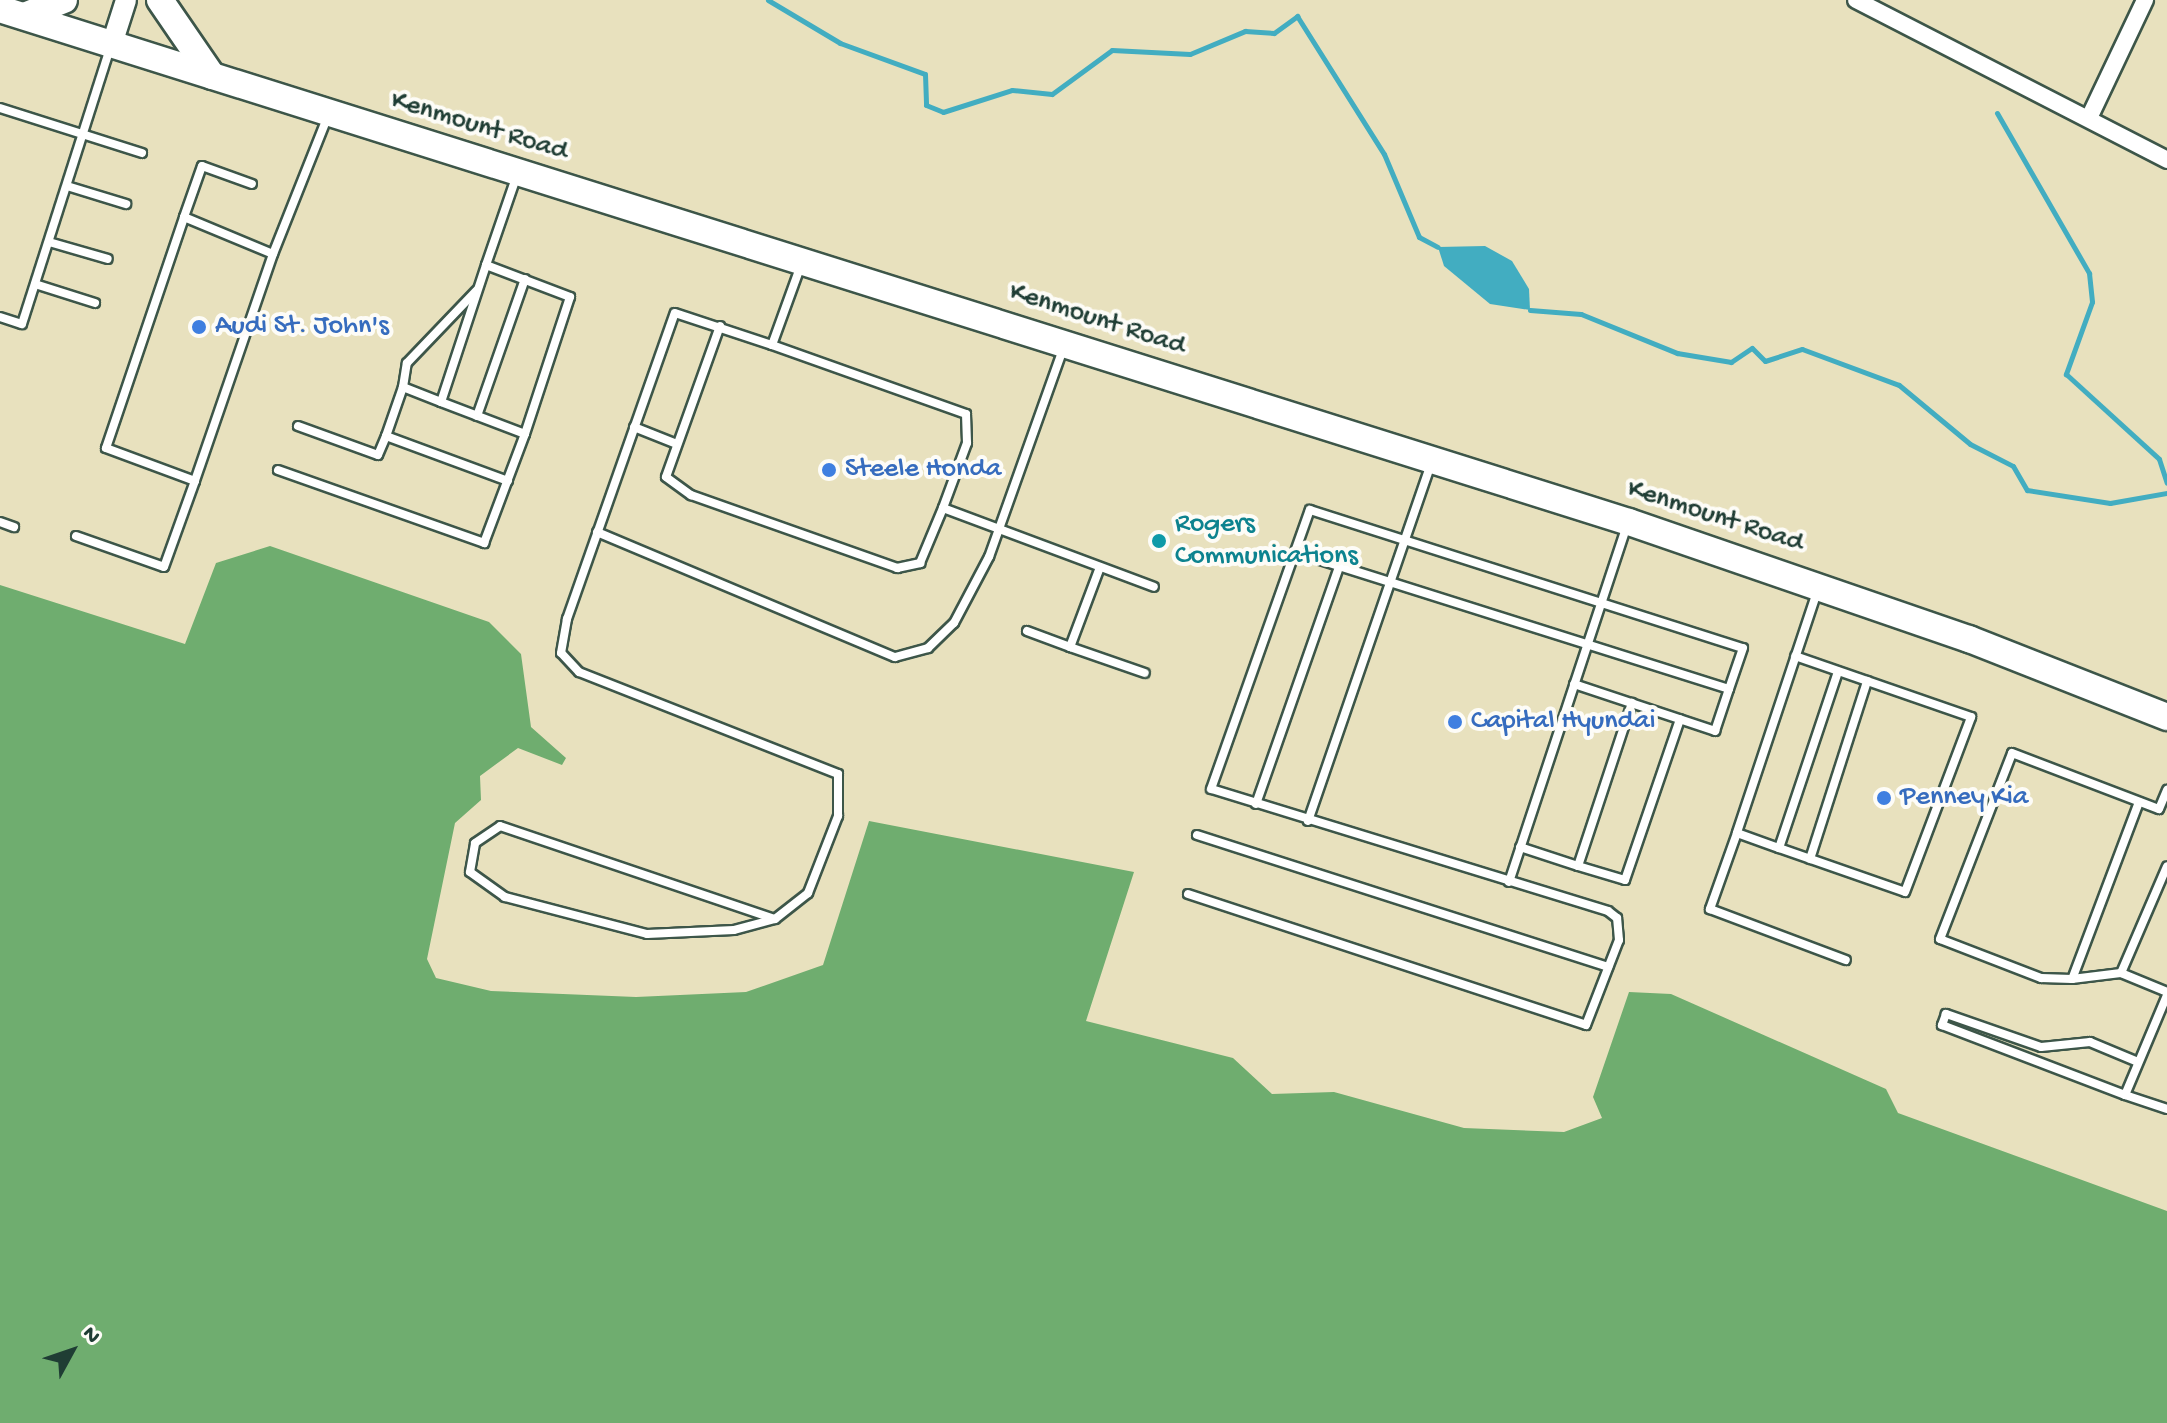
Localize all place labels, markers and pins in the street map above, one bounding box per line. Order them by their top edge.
place label: Audi St. John's [215,310,389,344]
marker: Audi St. John's [190,318,208,336]
place label: Steele Honda [845,453,1001,487]
marker: Steele Honda [820,461,838,479]
place label: Rogers Communications [1175,508,1358,574]
marker: Rogers Communications [1150,532,1168,550]
place label: Capital Hyundai [1471,705,1656,739]
marker: Capital Hyundai [1446,713,1464,731]
place label: Penney Kia [1900,781,2028,815]
marker: Penney Kia [1875,789,1893,807]

